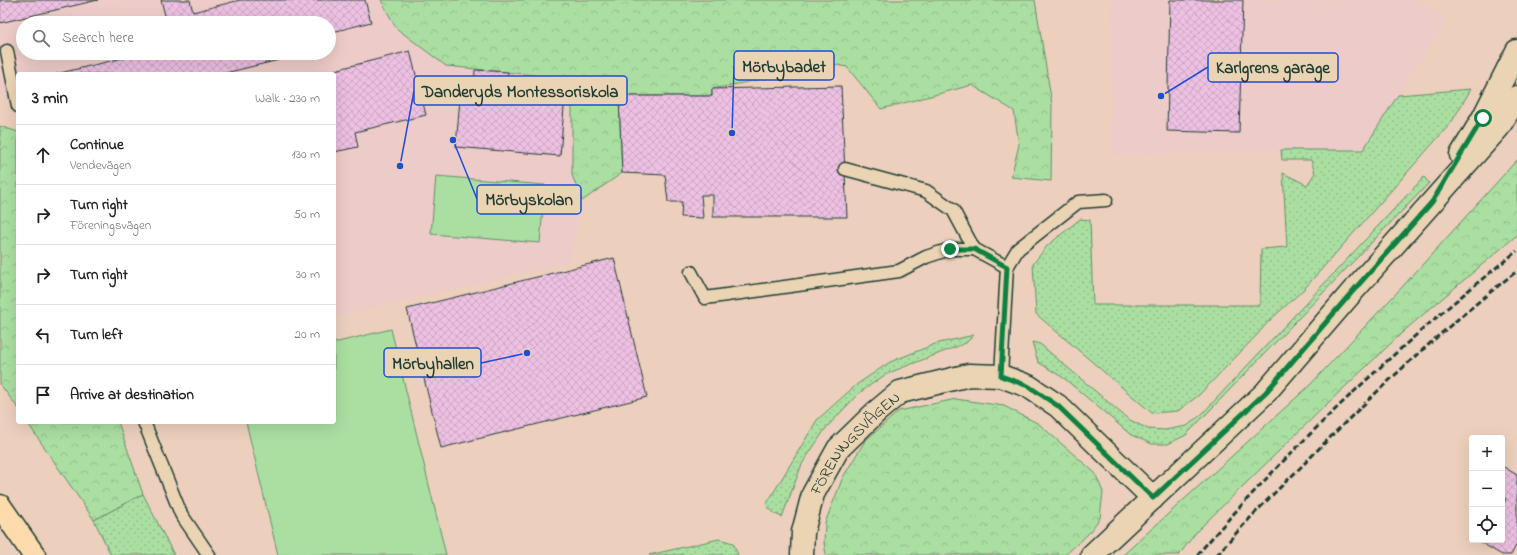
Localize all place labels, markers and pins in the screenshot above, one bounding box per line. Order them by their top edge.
callout: Mörbybadet [734,51,834,80]
callout: Karlgrens garage [1208,53,1338,82]
callout: Danderyds Montessoriskola [414,76,627,105]
callout: Mörbyskolan [477,185,581,214]
callout: Mörbyhallen [384,348,481,377]

